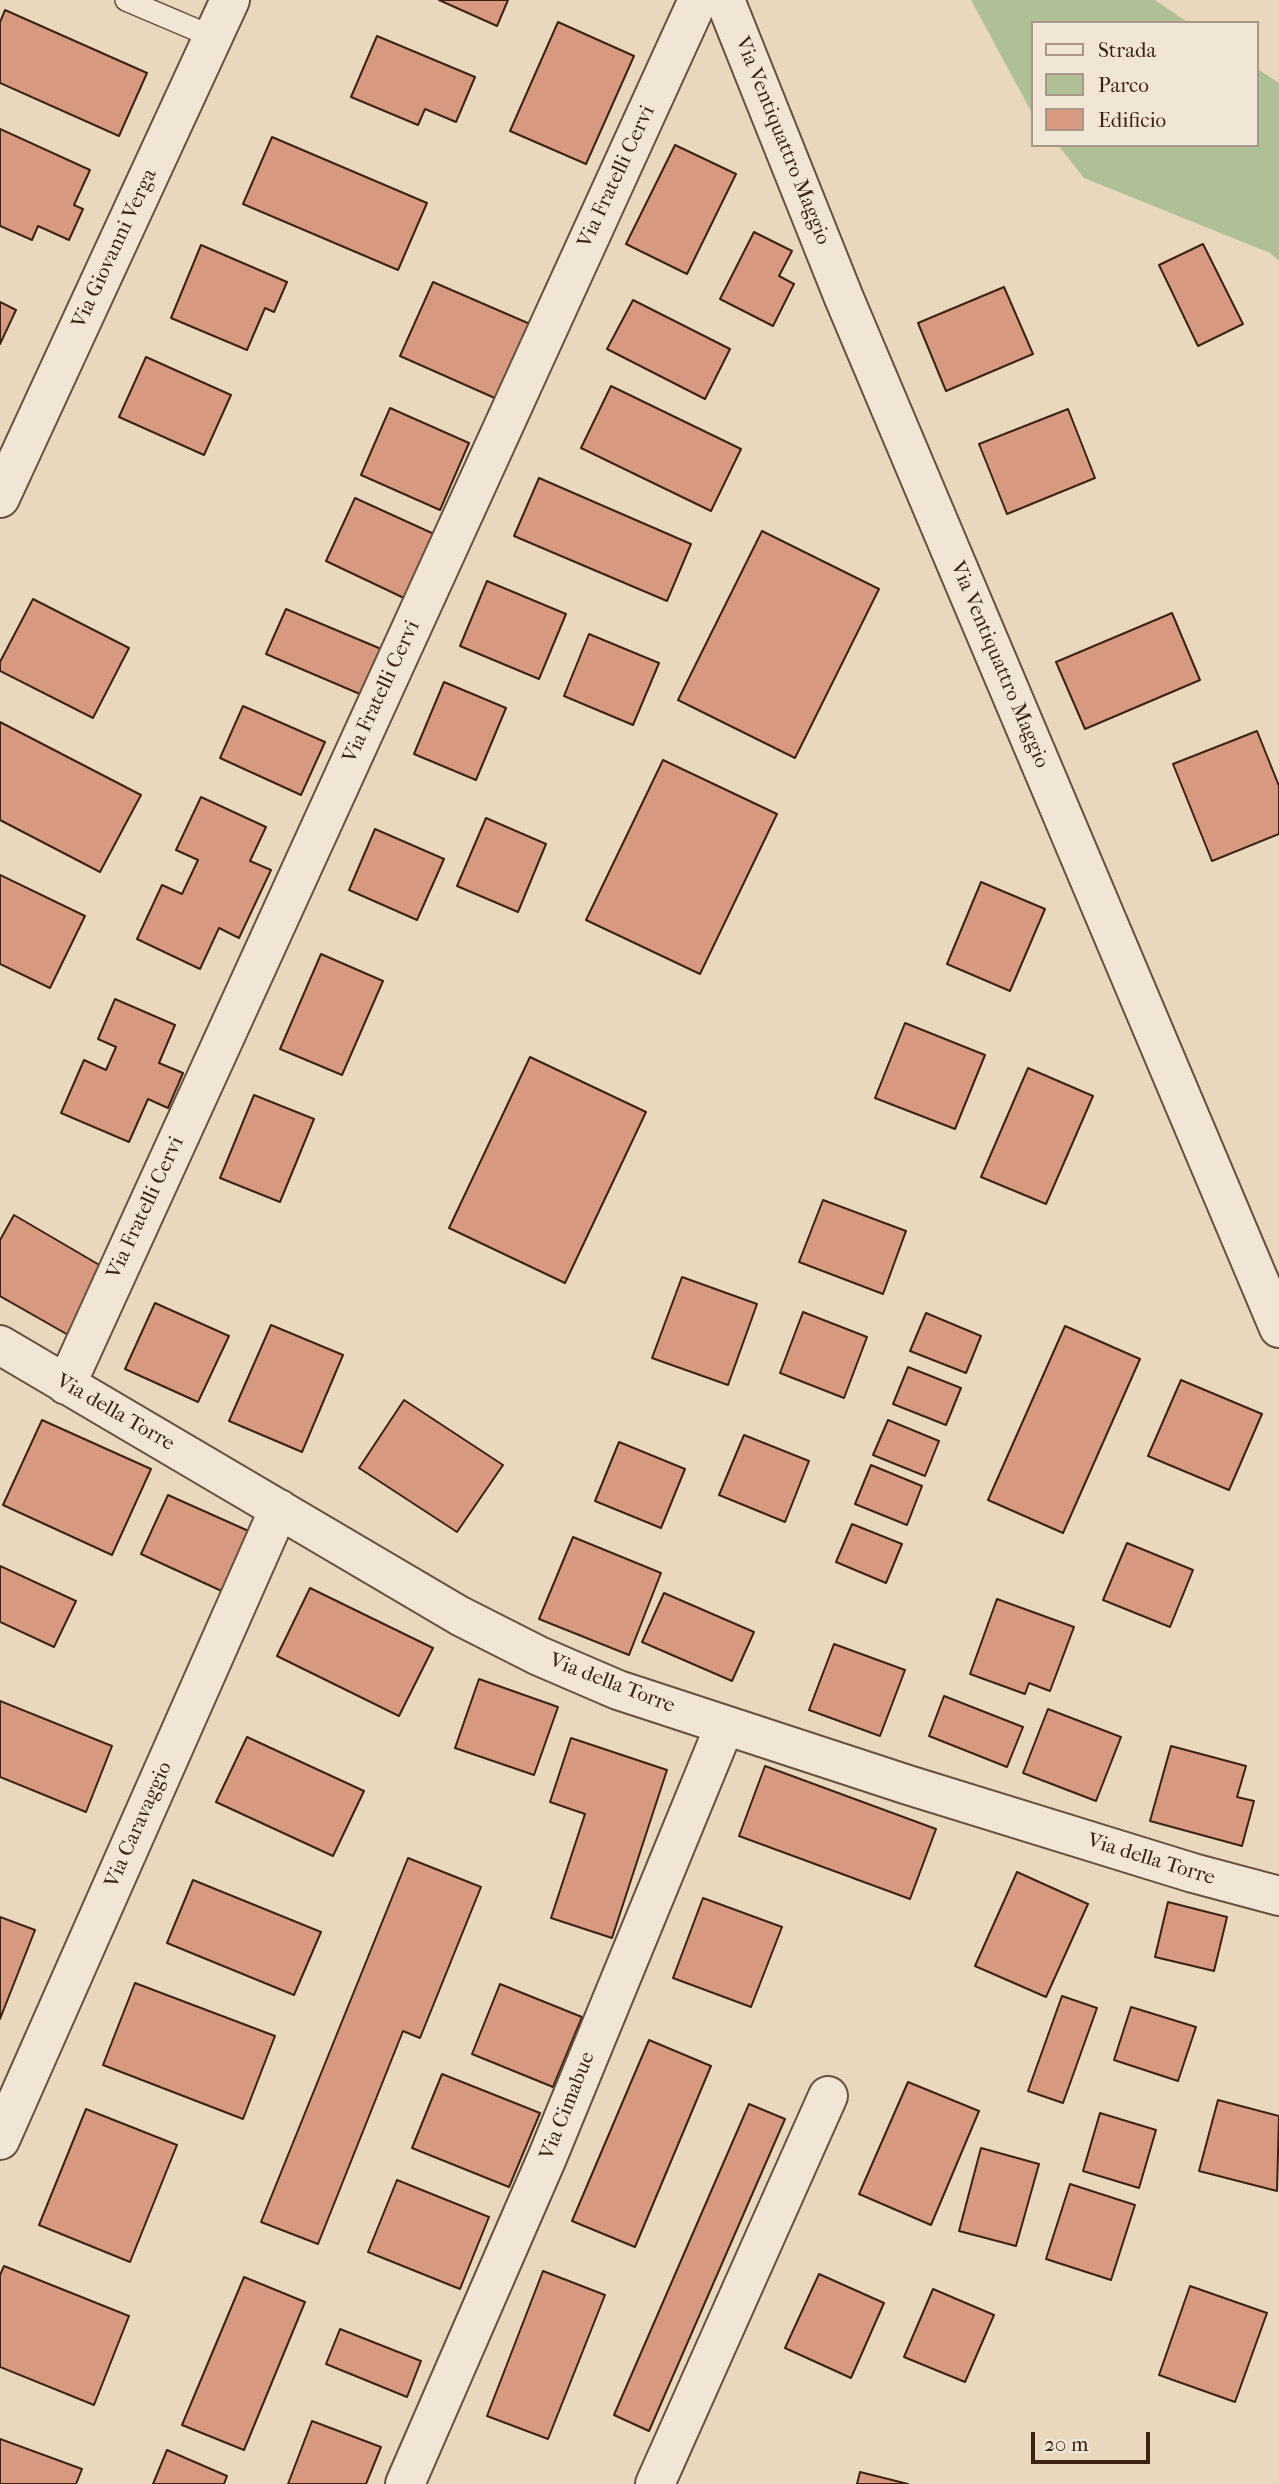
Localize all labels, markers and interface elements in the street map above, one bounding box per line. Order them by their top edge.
legend [1030,21,1258,147]
street label: Via Ventiquattro Maggio [729,33,835,249]
text: Strada [1098,38,1156,62]
text: Parco [1098,73,1149,97]
street label: Via Fratelli Cervi [573,102,661,252]
text: Edificio [1098,108,1166,132]
street label: Via Giovanni Verga [67,165,163,333]
street label: Via Ventiquattro Maggio [944,558,1054,772]
street label: Via Fratelli Cervi [338,617,426,767]
street label: Via Fratelli Cervi [102,1133,190,1283]
street label: Via della Torre [51,1369,179,1457]
street label: Via della Torre [546,1649,678,1719]
street label: Via Caravaggio [100,1758,178,1892]
street label: Via della Torre [1084,1829,1218,1891]
street label: Via Cimabue [535,2048,601,2164]
scale bar [1034,2418,1153,2462]
text: 20 m [1044,2432,1088,2456]

